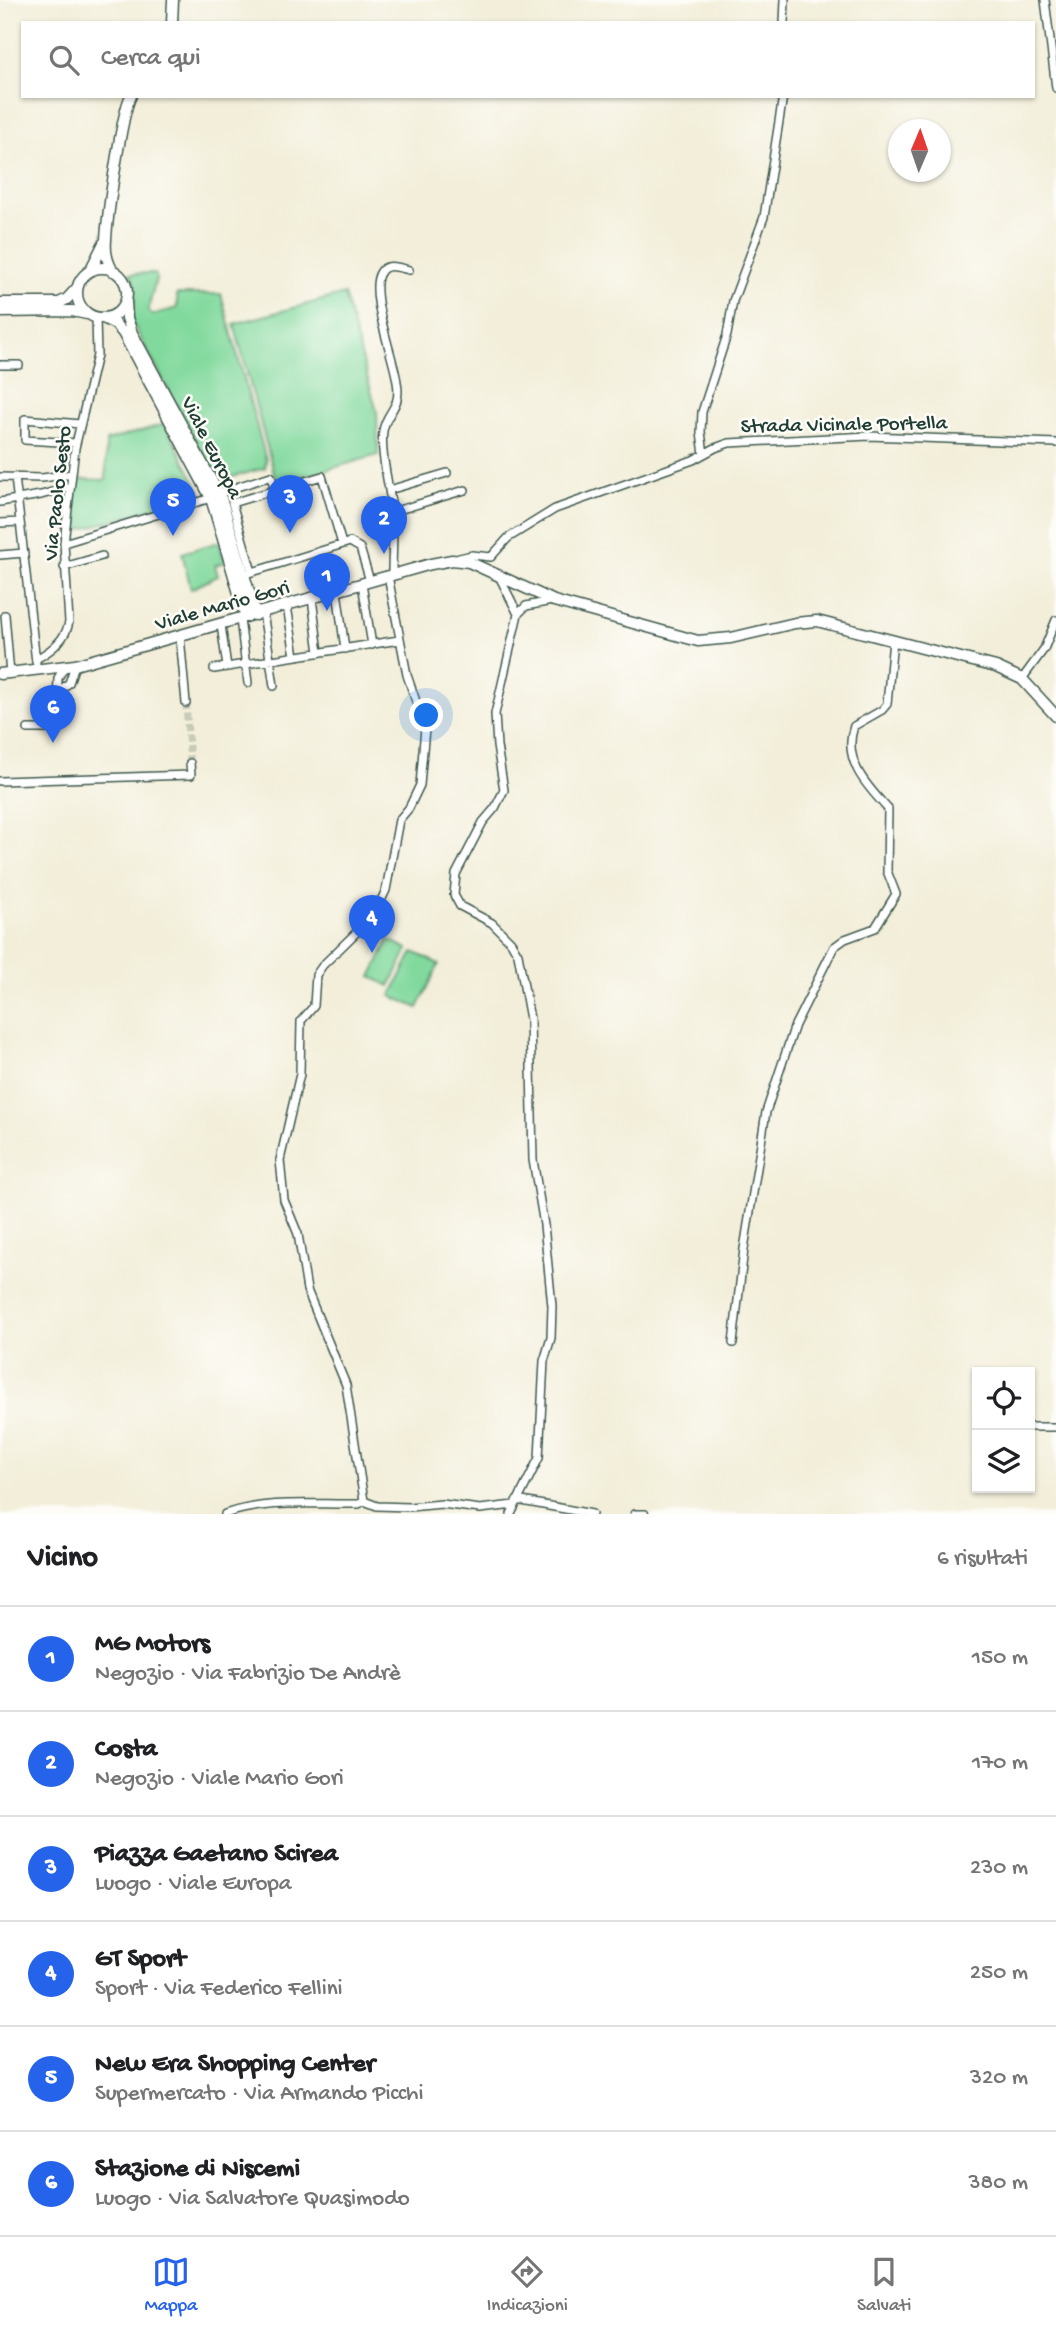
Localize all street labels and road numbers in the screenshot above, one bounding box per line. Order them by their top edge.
street label: Viale Europa [173,392,247,505]
street label: Strada Vicinale Portella [741,412,949,441]
street label: Via Paolo Sesto [40,425,79,563]
street label: Viale Mario Gori [152,576,293,639]

